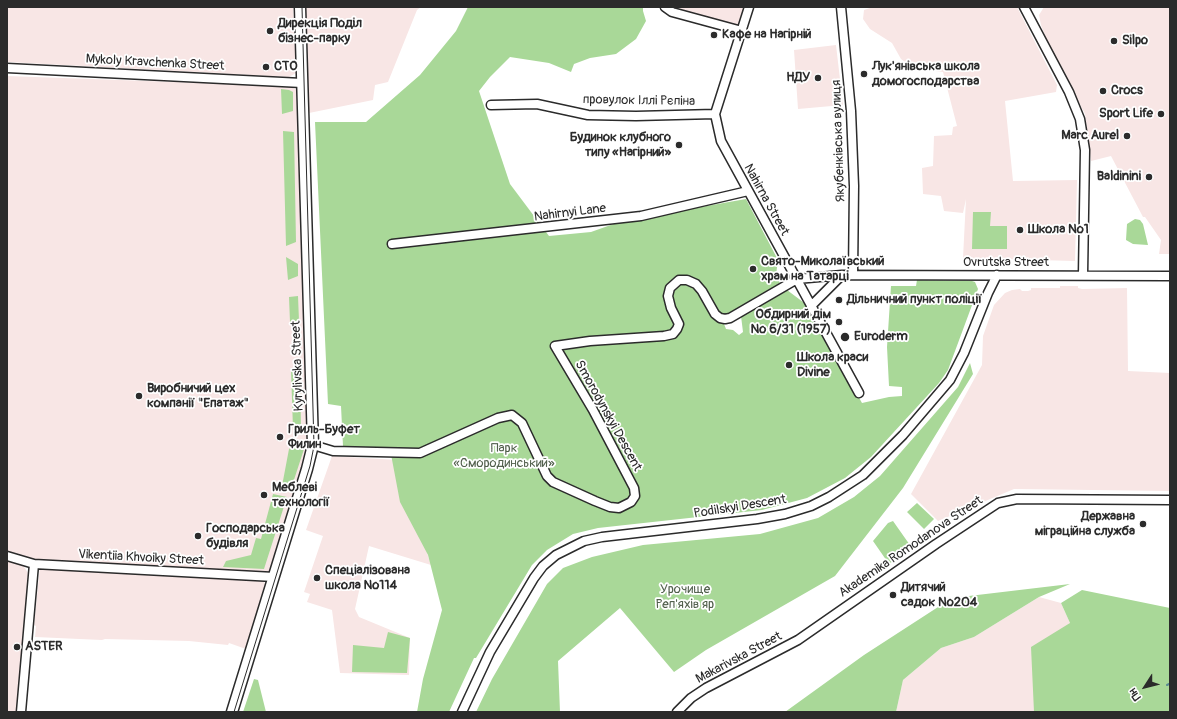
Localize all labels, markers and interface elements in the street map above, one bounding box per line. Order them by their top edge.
place label: Дирекція Поділ бізнес-парку [278,16,362,47]
marker: Дирекція Поділ бізнес-парку [265,26,275,36]
place label: Кафе на Нагірній [722,27,811,43]
marker: Кафе на Нагірній [709,30,719,40]
place label: Silpo [1122,33,1148,49]
marker: Silpo [1109,36,1119,46]
street label: Mykoly Kravchenka Street [85,52,225,74]
place label: СТО [274,59,297,75]
place label: Лук'янівська школа домогосподарства [872,59,980,90]
marker: СТО [261,62,271,72]
marker: Лук'янівська школа домогосподарства [859,69,869,79]
place label: НДУ [786,70,810,86]
marker: НДУ [813,73,823,83]
street label: Якубенківська вулиця [829,79,849,203]
place label: Crocs [1111,83,1143,99]
marker: Crocs [1098,86,1108,96]
street label: провулок Іллі Рєпіна [583,92,695,110]
place label: Sport Life [1099,106,1153,122]
marker: Sport Life [1156,109,1166,119]
place label: Marc Aurel [1061,128,1119,144]
place label: Будинок клубного типу «Нагірний» [570,130,671,161]
marker: Marc Aurel [1122,131,1132,141]
marker: Будинок клубного типу «Нагірний» [674,140,684,150]
street label: Nahirna Street [740,161,792,239]
place label: Baldinini [1097,169,1141,185]
marker: Baldinini [1144,172,1154,182]
street label: Nahirnyi Lane [533,201,607,225]
place label: Школа №1 [1028,222,1089,238]
marker: Школа №1 [1015,225,1025,235]
place label: Свято-Миколаївський храм на Татарці [761,254,884,285]
street label: Ovrutska Street [963,255,1049,271]
marker: Свято-Миколаївський храм на Татарці [748,264,758,274]
place label: Дільничний пункт поліції [847,292,982,308]
marker: Дільничний пункт поліції [834,295,844,305]
place label: Обдирний дім № 6/31 (1957) [751,307,831,338]
marker: Обдирний дім № 6/31 (1957) [834,317,844,327]
street label: Kyrylivska Street [289,320,307,412]
place label: Euroderm [854,329,908,345]
marker: Euroderm [839,331,851,343]
place label: Школа краси Divine [797,350,868,381]
street label: Smorodynskyi Descent [571,358,645,474]
marker: Школа краси Divine [784,360,794,370]
place label: Виробничий цех компанії "Епатаж" [147,381,249,412]
marker: Виробничий цех компанії "Епатаж" [134,391,144,401]
place label: Гриль-Буфет Филин [288,422,360,453]
marker: Гриль-Буфет Филин [275,432,285,442]
park label: Парк «Смородинський» [453,441,555,472]
place label: Меблеві технології [272,480,330,511]
marker: Меблеві технології [259,490,269,500]
street label: Podilskyi Descent [693,492,787,522]
street label: Akademika Romodanova Street [836,493,986,601]
place label: Державна міграційна служба [1035,509,1135,540]
marker: Державна міграційна служба [1138,519,1148,529]
place label: Господарська будівля [206,521,285,552]
marker: Господарська будівля [193,531,203,541]
street label: Vikentiia Khvoiky Street [78,547,204,569]
place label: Спеціалізована школа №114 [325,563,410,594]
marker: Спеціалізована школа №114 [312,573,322,583]
place label: Дитячий садок №204 [901,580,977,611]
park label: Урочище Реп'яхів яр [656,582,714,613]
marker: Дитячий садок №204 [888,590,898,600]
street label: Makarivska Street [693,629,785,687]
place label: ASTER [25,639,63,655]
marker: ASTER [12,642,22,652]
north arrow [1125,667,1165,707]
text: Пн [1126,686,1144,703]

